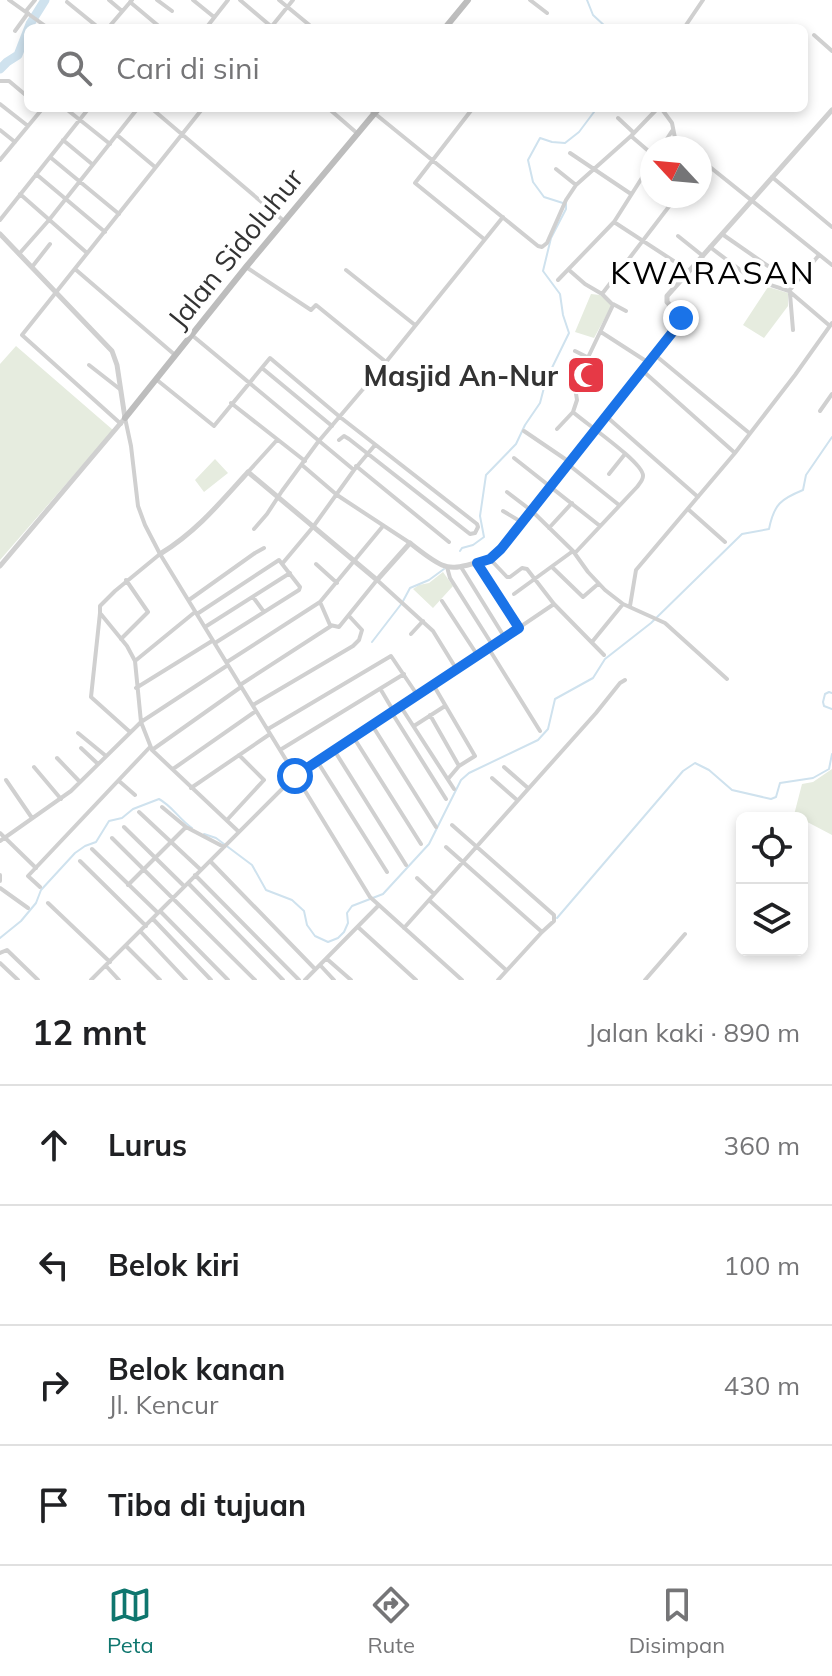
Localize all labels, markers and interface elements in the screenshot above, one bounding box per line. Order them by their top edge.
search box [24,24,808,112]
icon: search [52,46,96,90]
text: Cari di sini [116,49,260,87]
north arrow [640,136,712,208]
street label: Jalan Sidoluhur [160,160,311,335]
district label: KWARASAN [610,252,816,292]
route end [663,300,699,336]
mosque icon: Masjid An-Nur [565,354,607,396]
place label: Masjid An-Nur [364,358,558,393]
route start [277,758,313,794]
map controls [736,812,808,956]
button: locate [736,812,808,884]
button: layers [736,884,808,956]
text: 12 mnt [32,1011,146,1054]
text: Jalan kaki · 890 m [588,1016,800,1049]
icon: ahead [32,1123,76,1167]
text: Lurus [108,1126,187,1164]
text: 360 m [724,1129,800,1162]
icon: left [32,1243,76,1287]
text: Belok kiri [108,1246,240,1284]
text: 100 m [724,1249,800,1282]
text: Belok kanan [108,1350,285,1388]
icon: right [32,1363,76,1407]
text: 430 m [724,1369,800,1402]
text: Jl. Kencur [108,1388,218,1421]
icon: arrive [32,1483,76,1527]
text: Tiba di tujuan [108,1486,306,1524]
tab: Peta [107,1583,154,1659]
tab: Rute [367,1583,415,1659]
tab: Disimpan [629,1583,725,1659]

